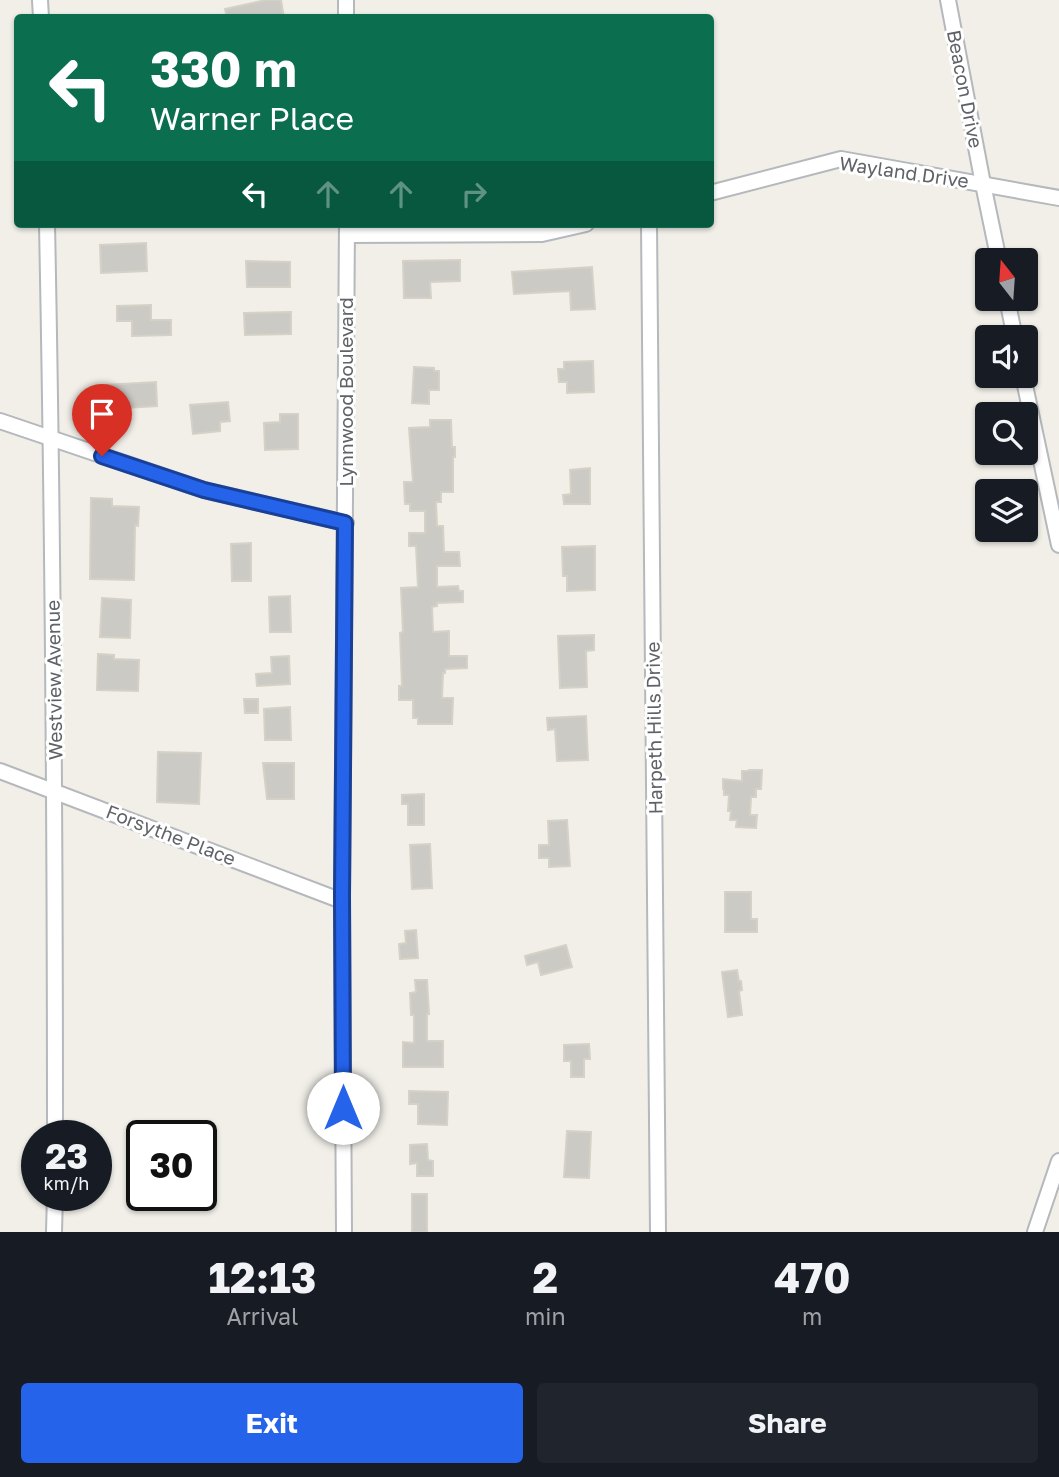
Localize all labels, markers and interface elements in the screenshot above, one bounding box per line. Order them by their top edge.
street label: Beacon Drive [943,28,988,150]
text: 330 m [150,39,297,98]
icon: left [35,42,126,133]
text: Warner Place [150,99,354,137]
street label: Wayland Drive [838,151,970,192]
icon: left [236,175,274,213]
icon: ahead [309,175,347,213]
icon: ahead [382,175,420,213]
icon: right [455,175,493,213]
north arrow [975,248,1038,312]
map controls [975,248,1038,542]
street label: Lynnwood Boulevard [334,297,357,487]
button: sound [975,325,1038,388]
pin [72,384,132,456]
icon: arrive [83,395,121,433]
button: search [975,402,1038,465]
button: layers [975,479,1038,542]
street label: Westview Avenue [41,600,66,760]
street label: Harpeth Hills Drive [640,641,667,815]
street label: Forsythe Place [103,799,239,870]
position arrow [306,1071,380,1145]
speed limit sign: 30 [126,1120,217,1211]
text: 23 [45,1135,88,1177]
text: km/h [44,1172,89,1194]
text: 12:13 [208,1252,316,1302]
text: 2 [532,1252,558,1302]
text: 470 [774,1252,850,1302]
text: Arrival [226,1302,298,1330]
text: min [525,1302,566,1330]
text: m [802,1302,822,1330]
button: Exit [21,1383,523,1463]
button: Share [537,1383,1038,1463]

